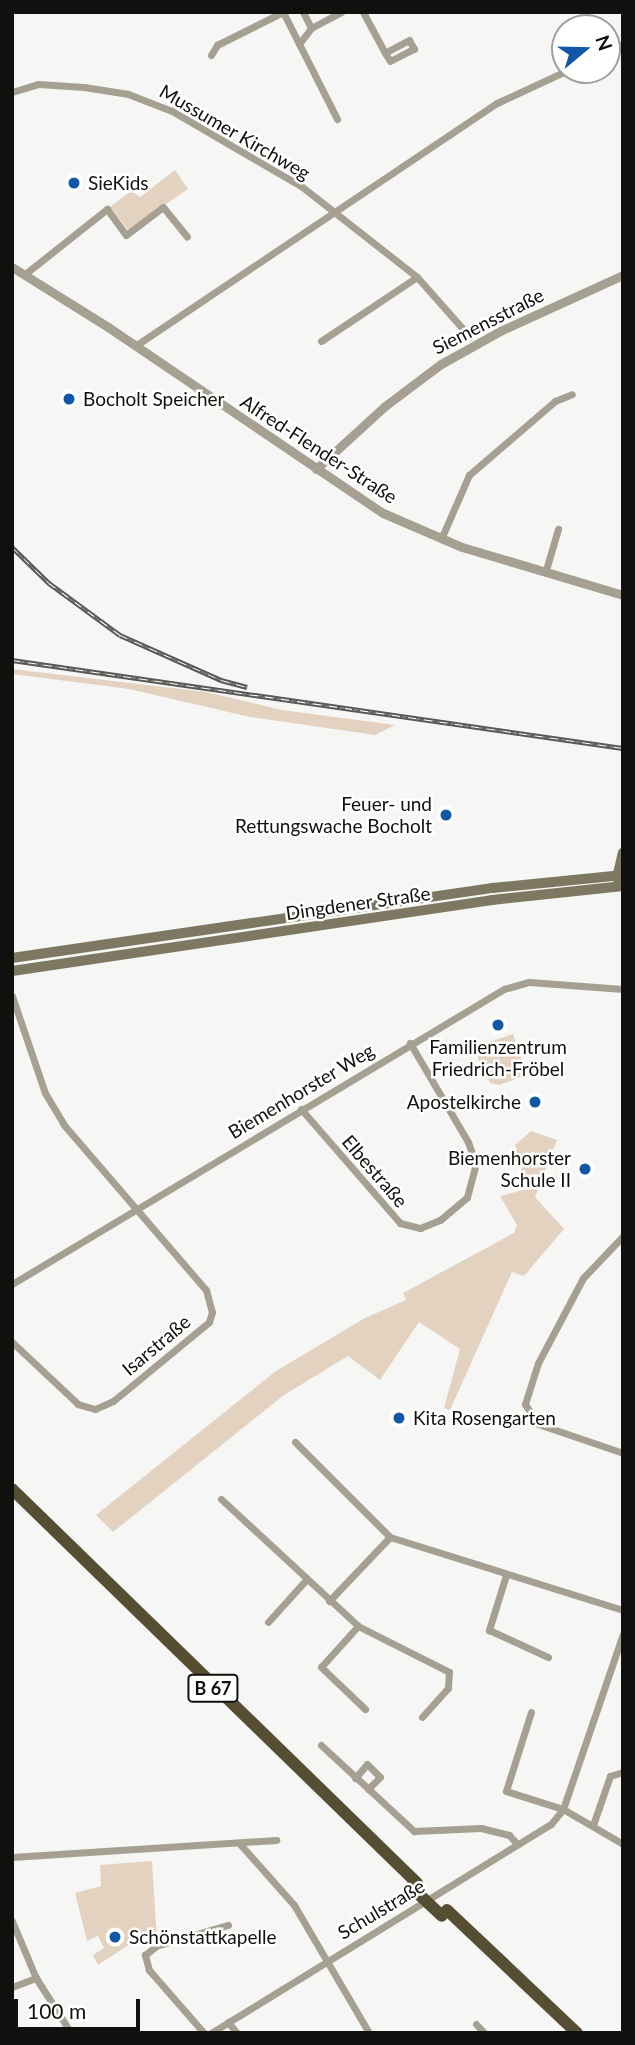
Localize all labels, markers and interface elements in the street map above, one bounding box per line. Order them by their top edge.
north arrow [551,14,621,84]
text: N [591,32,618,53]
street label: Mussumer Kirchweg [155,79,315,185]
place label: SieKids [88,172,149,194]
marker: SieKids [66,175,82,191]
street label: Siemensstraße [429,283,547,359]
place label: Bocholt Speicher [83,388,224,410]
street label: Alfred-Flender-Straße [236,390,402,508]
marker: Bocholt Speicher [61,391,77,407]
place label: Feuer- und Rettungswache Bocholt [235,793,432,837]
marker: Feuer- und Rettungswache Bocholt [438,807,454,823]
street label: Dingdener Straße [284,882,432,924]
marker: Familienzentrum Friedrich-Fröbel [490,1017,506,1033]
place label: Familienzentrum Friedrich-Fröbel [429,1036,567,1080]
street label: Biemenhorster Weg [224,1038,378,1144]
place label: Apostelkirche [407,1091,521,1113]
marker: Apostelkirche [527,1094,543,1110]
street label: Elbestraße [337,1130,413,1212]
place label: Biemenhorster Schule II [448,1147,571,1191]
marker: Biemenhorster Schule II [577,1161,593,1177]
street label: Isarstraße [117,1310,195,1380]
place label: Kita Rosengarten [413,1407,556,1429]
marker: Kita Rosengarten [391,1410,407,1426]
road number: B 67 [187,1674,239,1702]
street label: Schulstraße [333,1874,429,1944]
place label: Schönstattkapelle [129,1926,276,1948]
marker: Schönstattkapelle [107,1929,123,1945]
scale bar [18,1986,144,2030]
text: 100 m [27,1998,86,2023]

